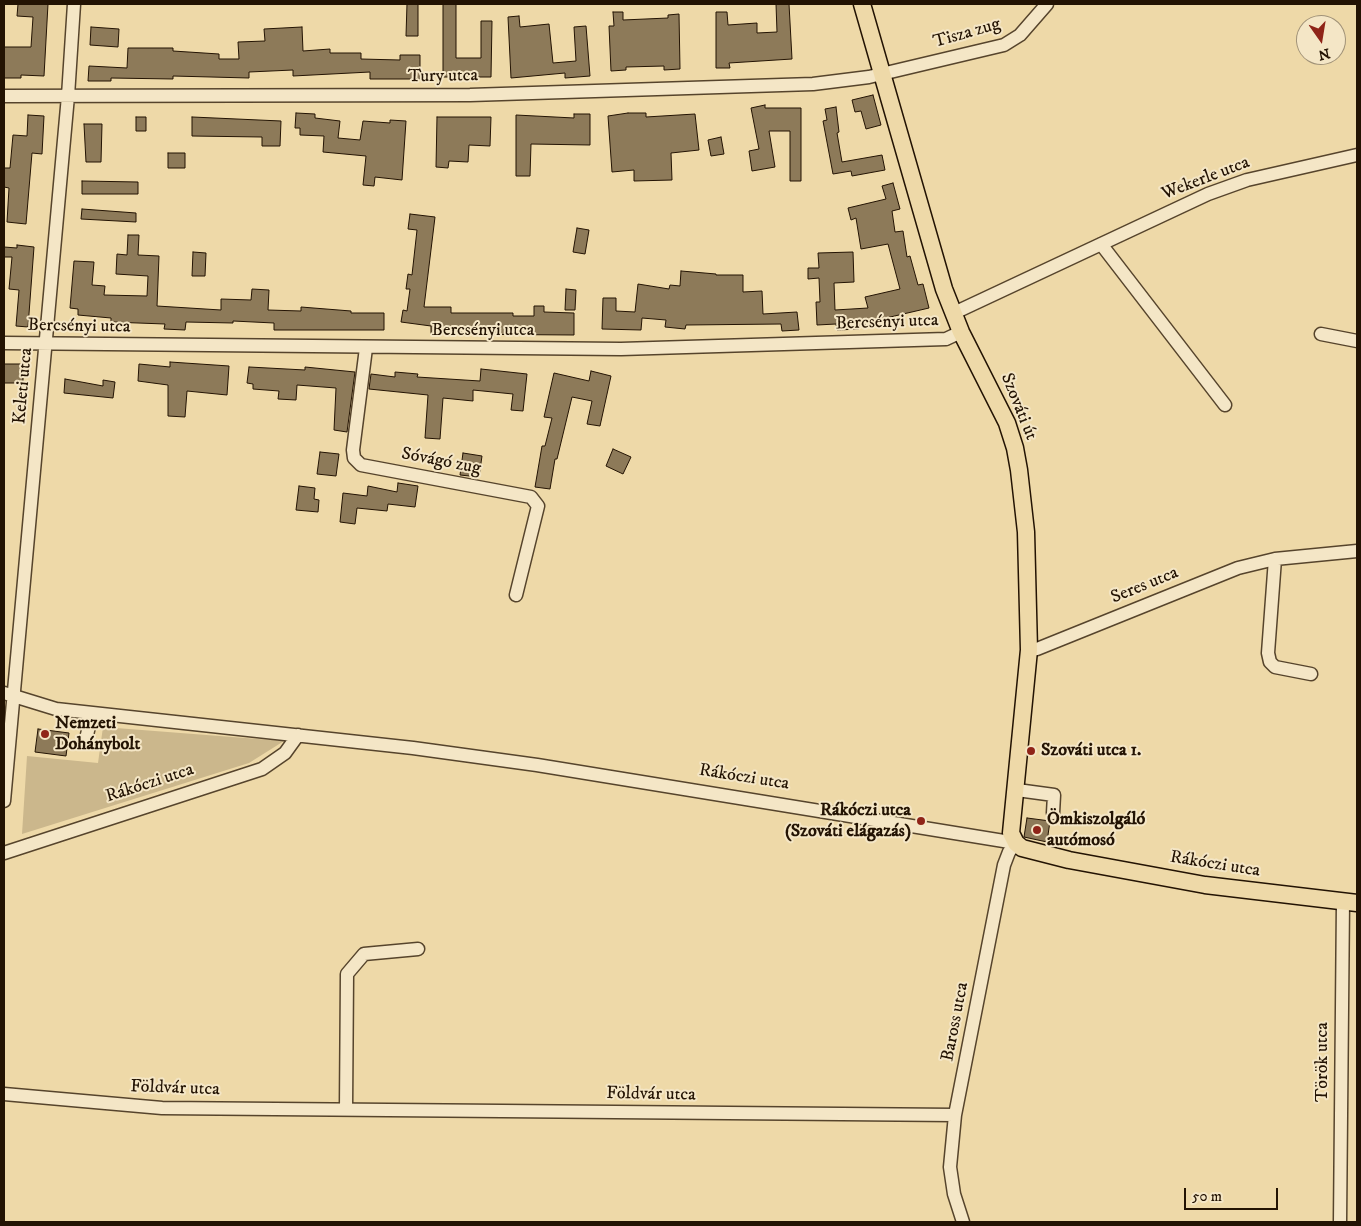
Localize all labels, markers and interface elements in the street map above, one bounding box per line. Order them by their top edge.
street label: Tisza zug [931,14,1003,54]
north arrow [1296,15,1346,65]
text: N [1317,44,1332,64]
street label: Tury utca [408,66,478,88]
street label: Wekerle utca [1159,152,1253,206]
street label: Bercsényi utca [835,310,939,336]
street label: Bercsényi utca [27,315,131,339]
street label: Bercsényi utca [432,320,534,342]
street label: Keleti utca [10,347,38,425]
street label: Szováti út [995,370,1041,444]
street label: Sóvágó zug [399,444,483,480]
street label: Seres utca [1108,563,1182,609]
place label: Nemzeti Dohánybolt [55,713,140,756]
marker: Nemzeti Dohánybolt [39,728,51,740]
place label: Szováti utca 1. [1041,740,1141,762]
marker: Szováti utca 1. [1025,745,1037,757]
street label: Rákóczi utca [103,760,197,808]
street label: Rákóczi utca [697,760,791,796]
place label: Rákóczi utca (Szováti elágazás) [785,800,911,842]
place label: Ömkiszolgáló autómosó [1047,809,1145,852]
marker: Rákóczi utca (Szováti elágazás) [915,815,927,827]
marker: Ömkiszolgáló autómosó [1031,824,1043,836]
street label: Rákóczi utca [1168,847,1262,883]
street label: Baross utca [938,981,974,1063]
street label: Török utca [1312,1022,1334,1102]
street label: Földvár utca [130,1077,220,1101]
street label: Földvár utca [606,1083,696,1107]
scale bar [1186,1178,1280,1210]
text: 50 m [1192,1187,1222,1206]

